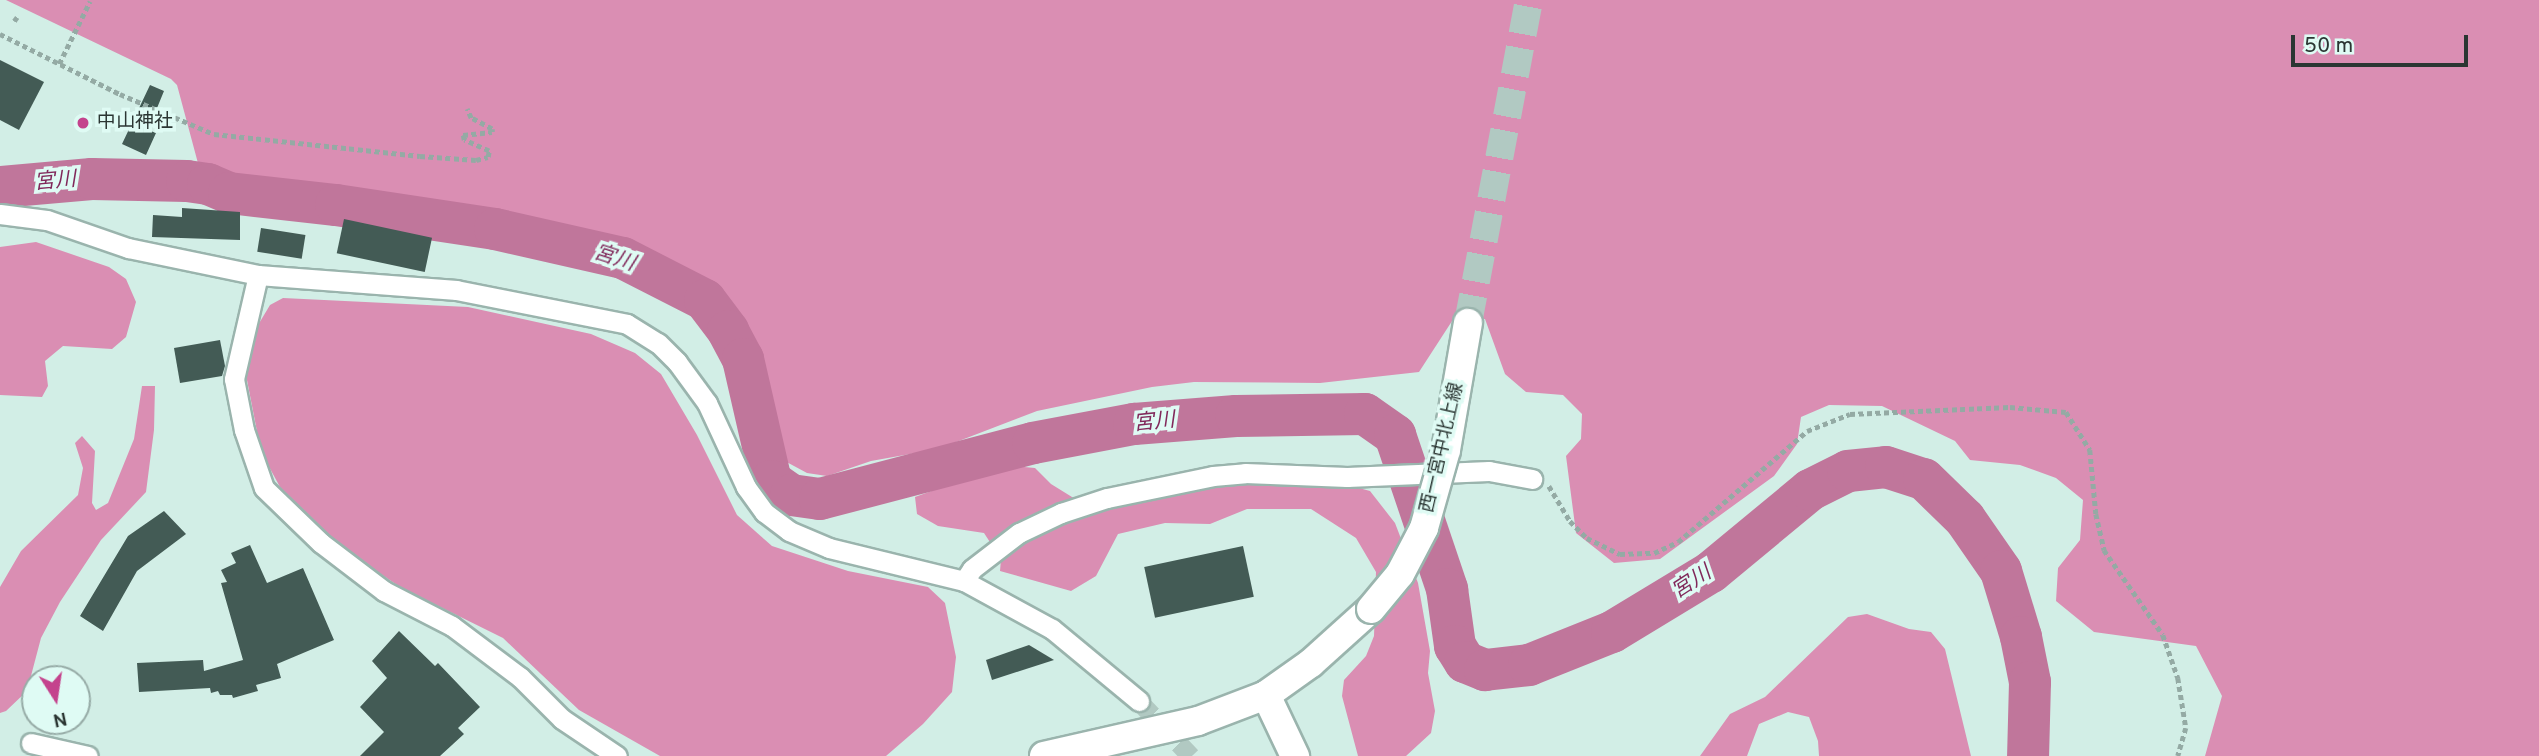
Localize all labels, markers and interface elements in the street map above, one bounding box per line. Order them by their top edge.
scale bar [2294,21,2471,65]
text: 50 m [2304,33,2353,60]
place label: 中山神社 [97,112,173,134]
marker: 中山神社 [75,115,91,131]
water label: 宮川 [33,168,77,196]
water label: 宮川 [590,241,638,277]
street label: 西一宮中北上線 [1417,381,1469,515]
water label: 宮川 [1132,408,1176,438]
water label: 宮川 [1668,561,1716,605]
north arrow [21,665,91,735]
text: N [51,705,69,732]

